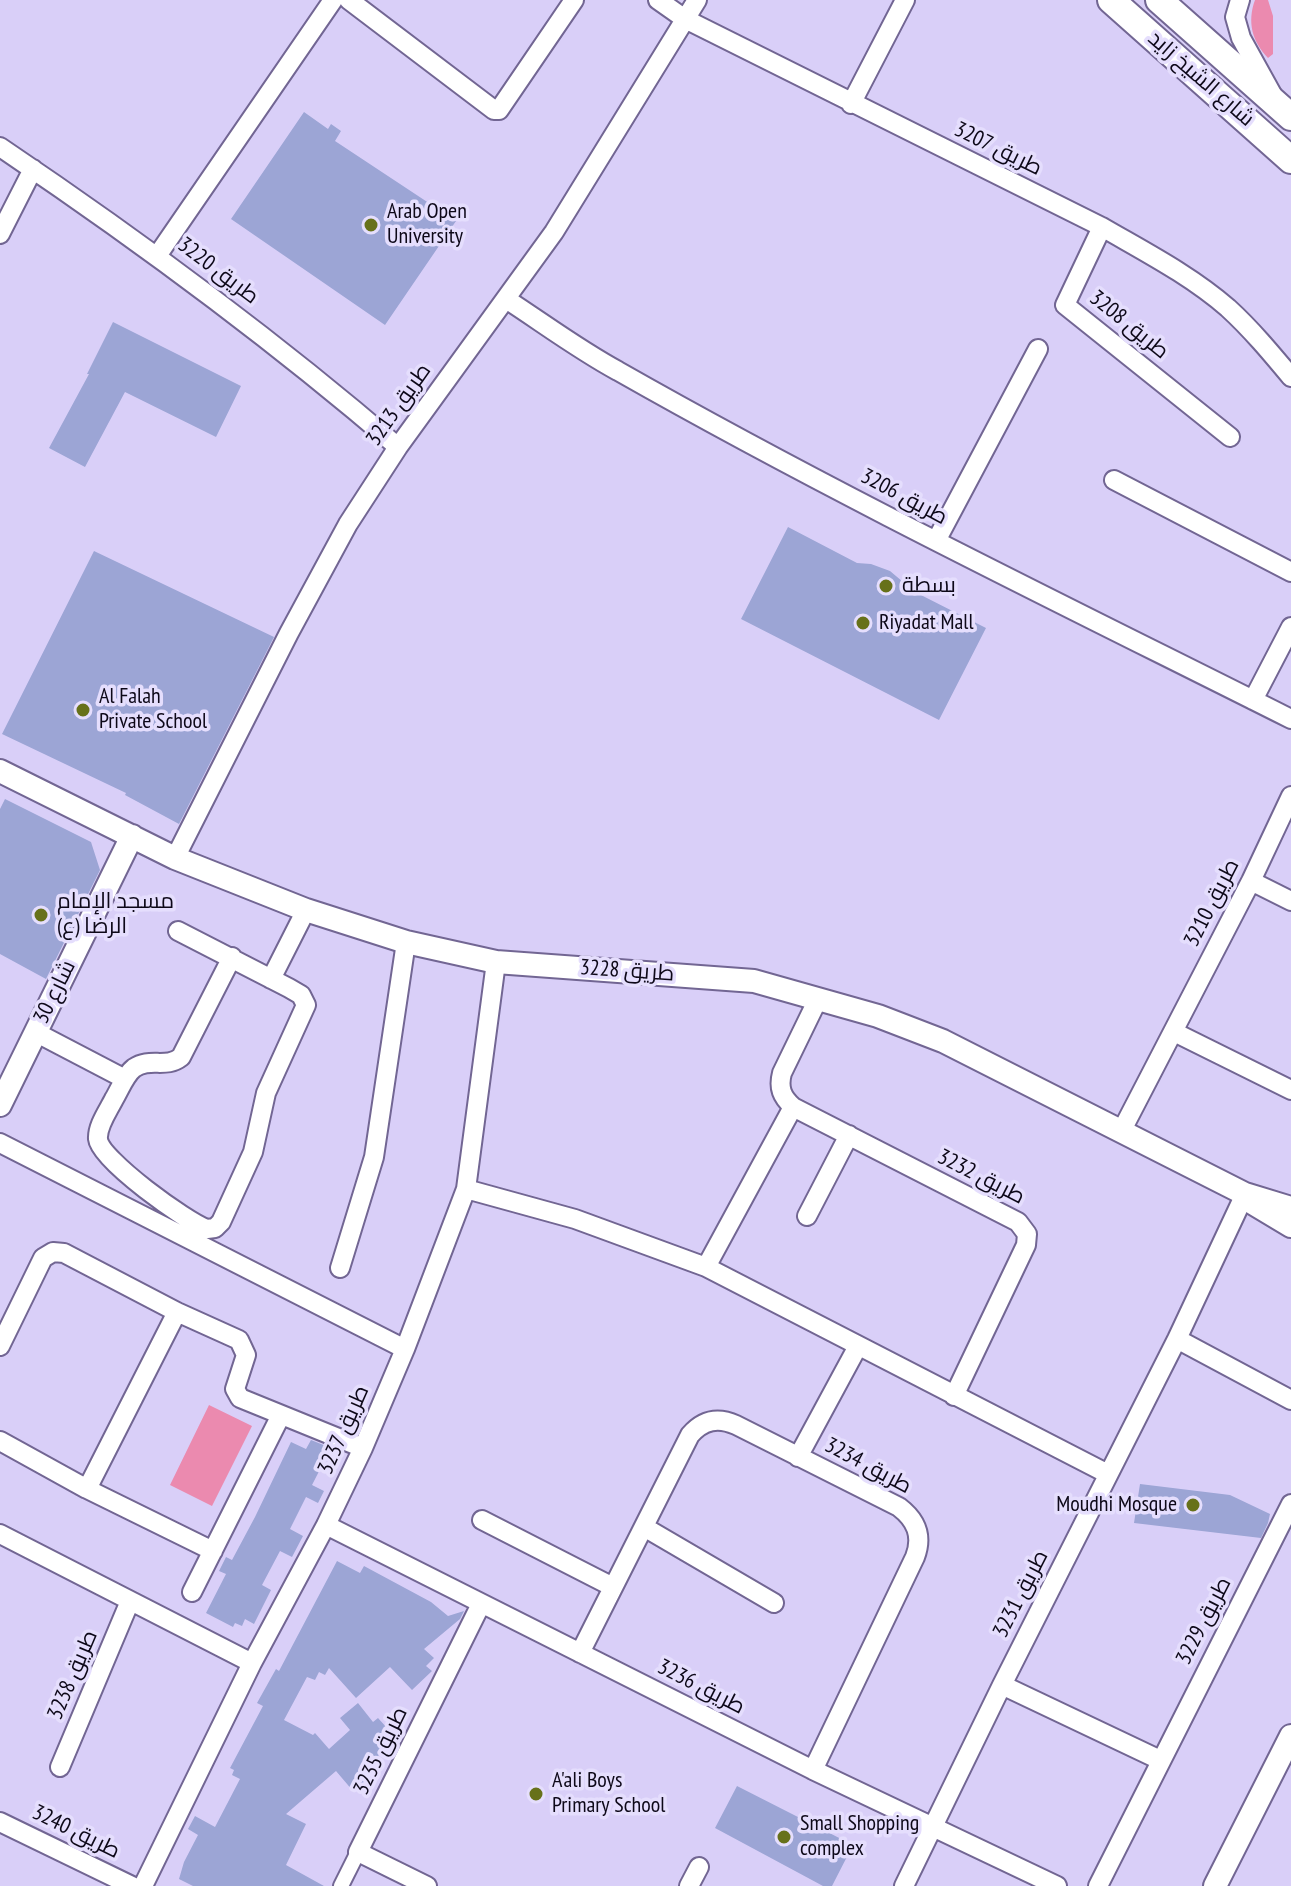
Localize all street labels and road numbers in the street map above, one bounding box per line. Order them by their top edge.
street label: شارع الشيخ زايد [1142,26,1260,132]
street label: طريق 3207 [950,116,1046,182]
street label: طريق 3220 [172,232,264,310]
street label: طريق 3208 [1084,285,1174,365]
street label: طريق 3213 [361,359,437,451]
street label: طريق 3206 [856,463,952,531]
street label: طريق 3210 [1179,855,1245,951]
street label: طريق 3228 [579,955,675,987]
street label: شارع 30 [28,956,82,1028]
street label: طريق 3232 [933,1144,1029,1210]
street label: طريق 3237 [313,1381,375,1479]
street label: طريق 3234 [820,1432,916,1500]
street label: طريق 3231 [988,1546,1054,1642]
street label: طريق 3229 [1171,1573,1237,1669]
street label: طريق 3238 [42,1626,104,1724]
street label: طريق 3236 [653,1654,749,1720]
street label: طريق 3235 [348,1703,414,1799]
street label: طريق 3240 [28,1799,124,1865]

